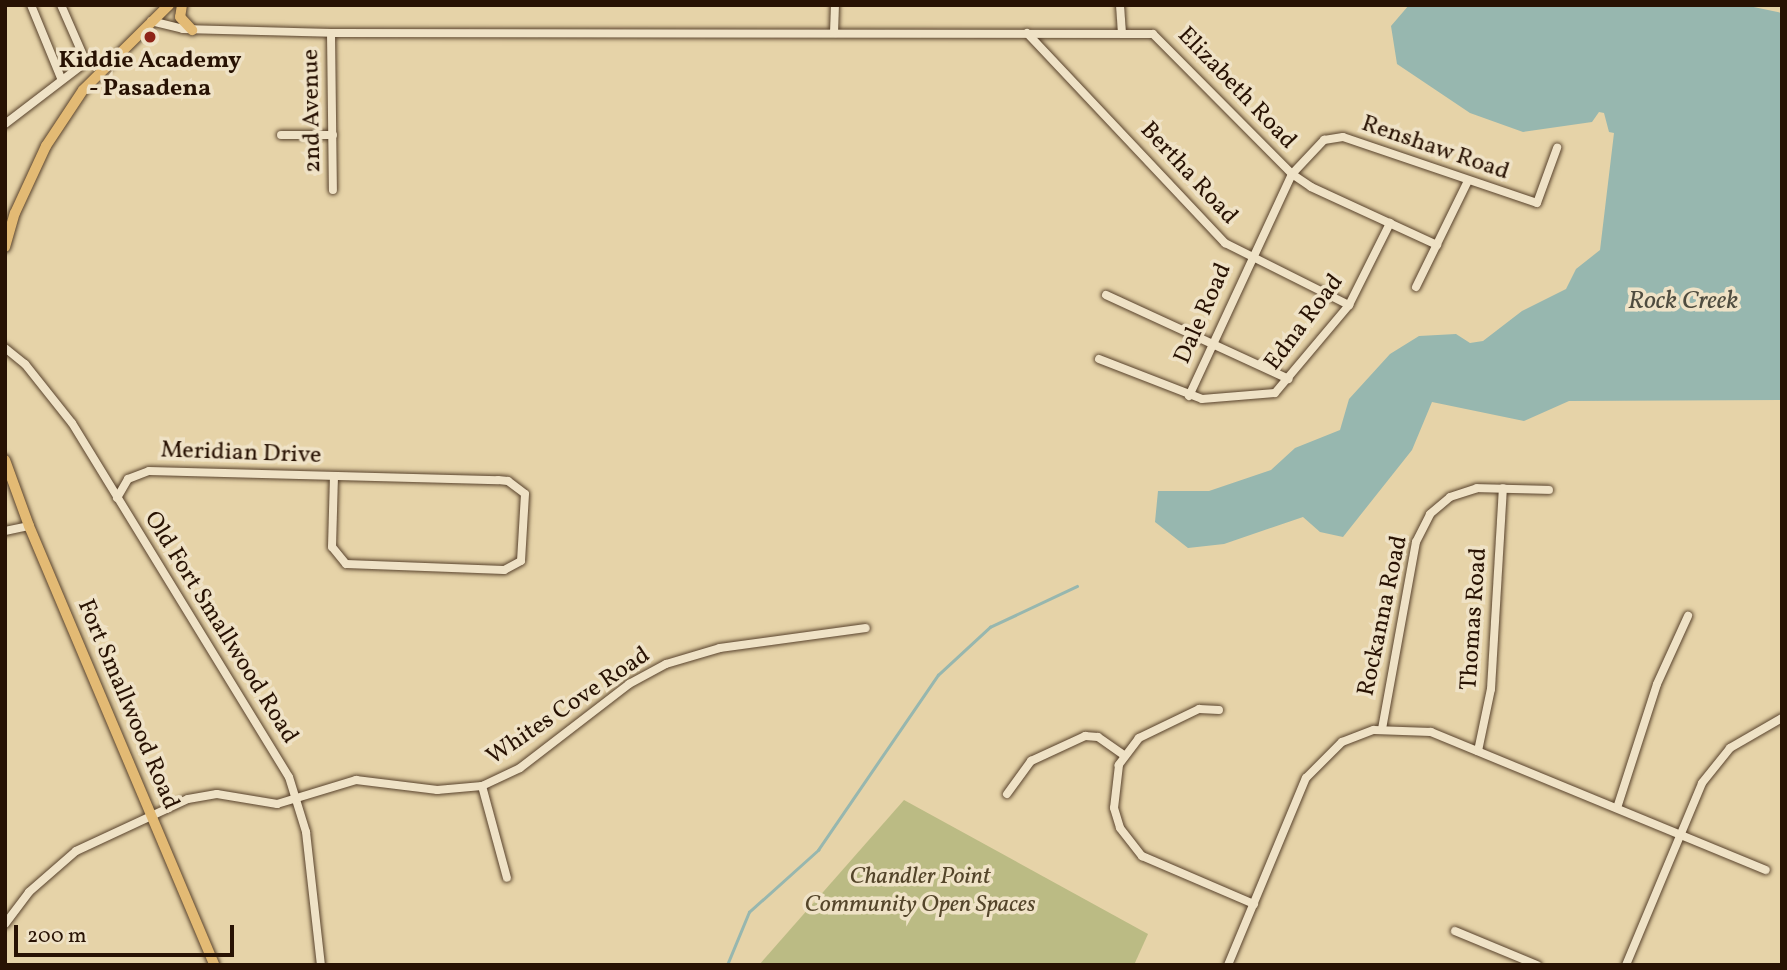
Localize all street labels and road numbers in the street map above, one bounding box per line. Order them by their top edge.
street label: Elizabeth Road [1170,22,1302,156]
street label: 2nd Avenue [298,49,328,173]
street label: Renshaw Road [1357,110,1513,188]
street label: Bertha Road [1133,117,1243,231]
street label: Dale Road [1169,259,1239,369]
street label: Edna Road [1259,269,1351,377]
street label: Meridian Drive [160,437,322,471]
street label: Old Fort Smallwood Road [137,506,303,750]
street label: Rockanna Road [1353,533,1415,699]
street label: Thomas Road [1456,547,1494,691]
street label: Fort Smallwood Road [70,596,184,814]
street label: Whites Cove Road [482,642,656,772]

